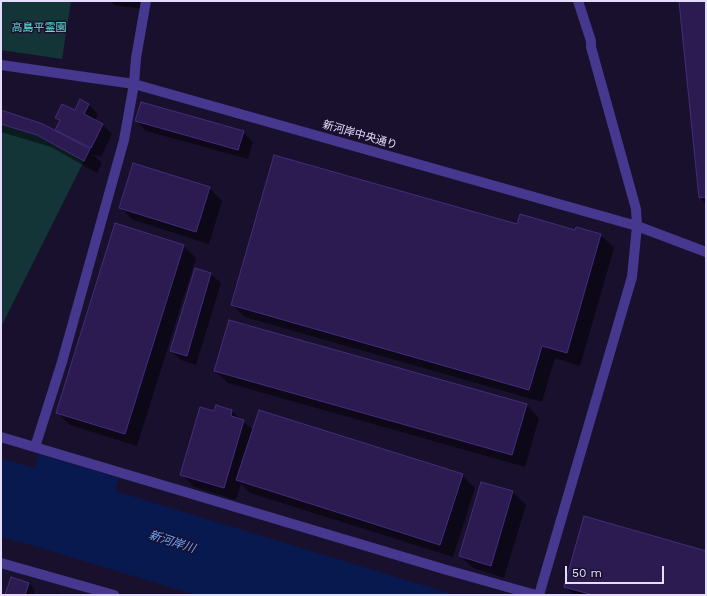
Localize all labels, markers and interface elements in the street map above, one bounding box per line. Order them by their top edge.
park label: 高島平霊園 [12,21,66,35]
street label: 新河岸中央通り [321,118,399,152]
water label: 新河岸川 [147,528,197,556]
scale bar [567,558,666,584]
text: 50 m [572,566,602,580]

